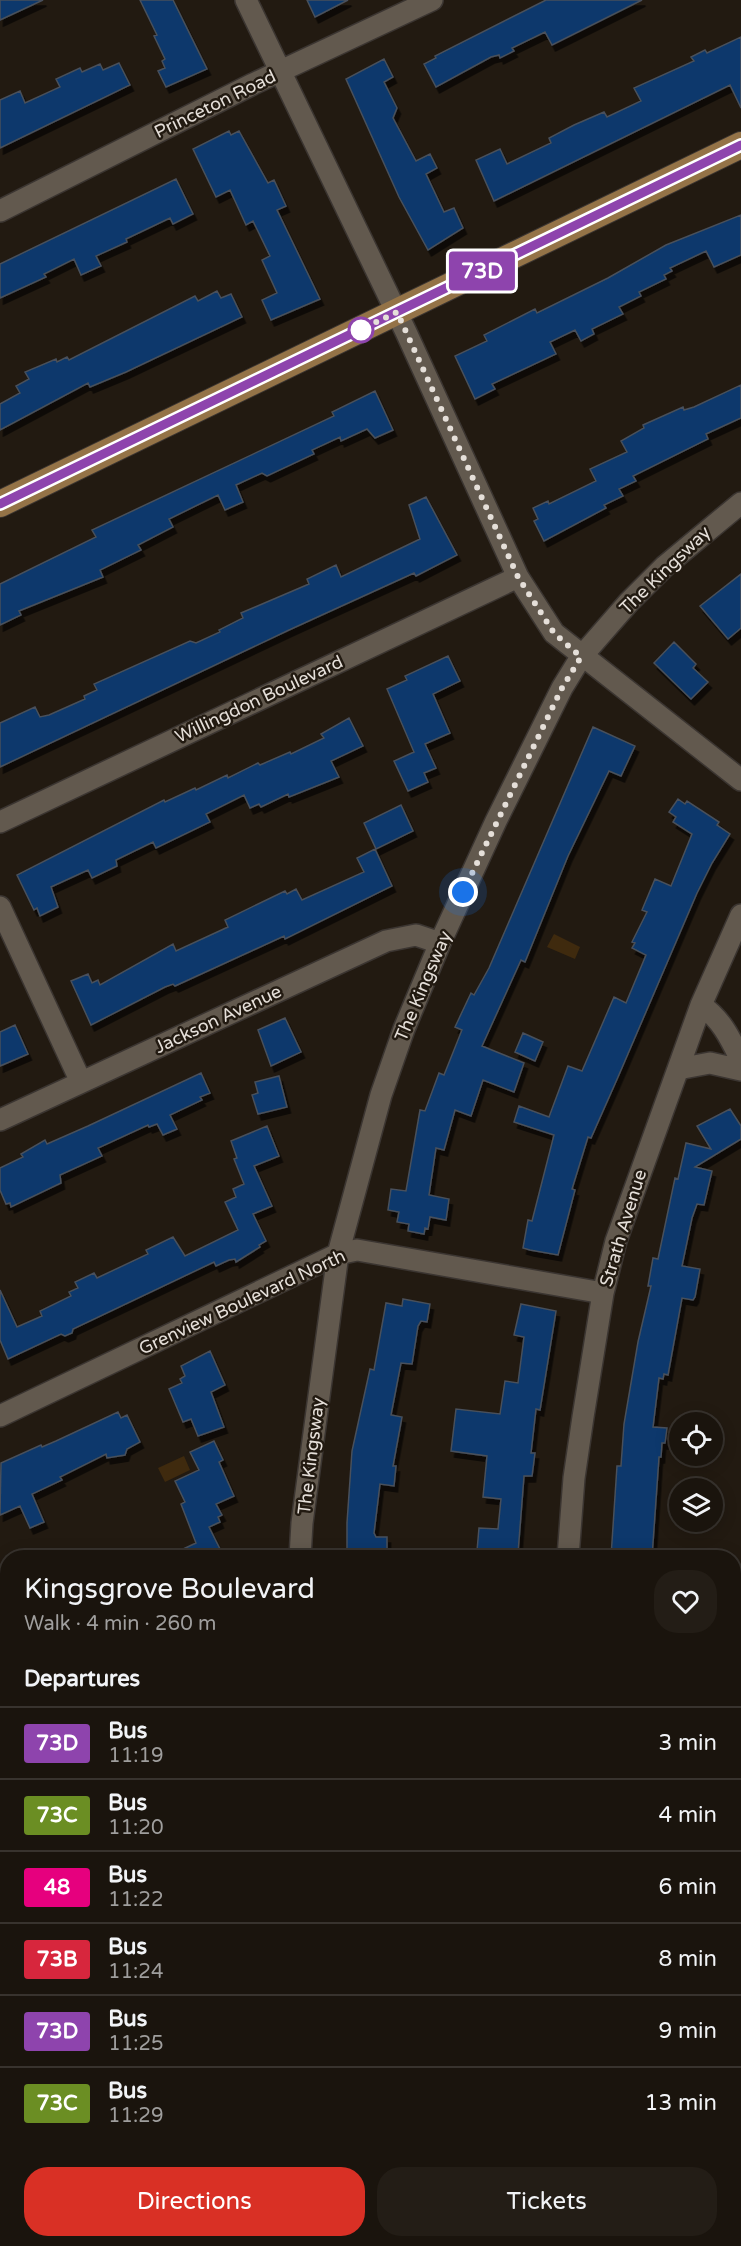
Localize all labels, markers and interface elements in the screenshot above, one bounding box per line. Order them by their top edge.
street label: Princeton Road [151,65,279,143]
line badge: 73D [448,252,516,290]
text: 73D [461,259,503,284]
unlabelled marker [348,317,374,343]
street label: The Kingsway [615,521,715,619]
street label: Willingdon Boulevard [172,650,346,748]
your location [448,877,478,907]
street label: The Kingsway [390,927,456,1045]
street label: Jackson Avenue [151,980,285,1058]
street label: Strath Avenue [595,1167,651,1289]
street label: Grenview Boulevard North [135,1244,349,1360]
street label: The Kingsway [293,1396,329,1516]
map controls [669,1412,723,1532]
button: locate [669,1412,723,1466]
button: layers [669,1478,723,1532]
button: heart [654,1570,717,1633]
text: Kingsgrove Boulevard [24,1572,315,1606]
text: Walk · 4 min · 260 m [24,1612,216,1636]
text: Departures [24,1666,140,1692]
text: Bus [108,1718,147,1744]
text: 3 min [658,1730,717,1756]
text: 73D [36,1731,78,1756]
text: 11:19 [108,1744,164,1768]
text: Bus [108,1790,147,1816]
text: 4 min [658,1802,717,1828]
text: 73C [37,1803,77,1828]
text: 11:20 [108,1816,163,1840]
text: Bus [108,1862,147,1888]
text: 6 min [658,1874,717,1900]
text: 48 [44,1875,70,1900]
text: 11:22 [108,1888,163,1912]
text: Bus [108,1934,147,1960]
text: 8 min [658,1946,717,1972]
text: 73B [37,1947,77,1972]
text: 11:24 [108,1960,163,1984]
text: Bus [108,2006,147,2032]
text: 9 min [658,2018,717,2044]
text: 73D [36,2019,78,2044]
text: 11:25 [108,2032,164,2056]
text: Bus [108,2078,147,2104]
text: 13 min [645,2090,717,2116]
text: 73C [37,2091,77,2116]
text: 11:29 [108,2104,163,2128]
button: Directions [24,2167,365,2236]
button: Tickets [377,2167,717,2236]

